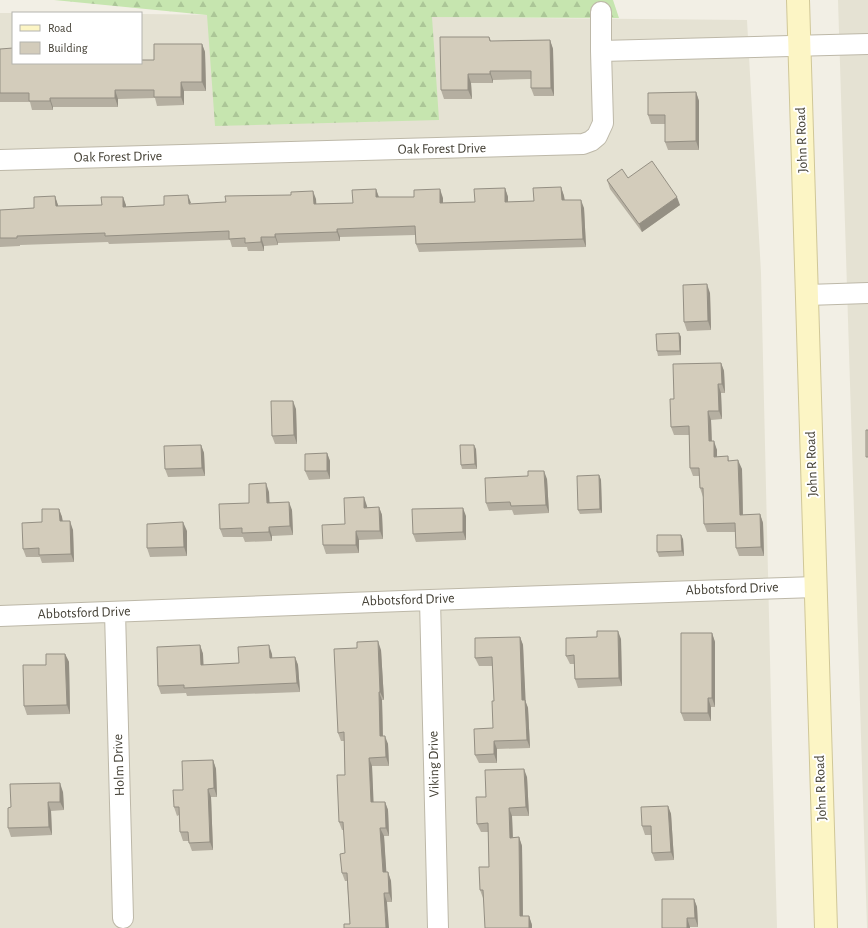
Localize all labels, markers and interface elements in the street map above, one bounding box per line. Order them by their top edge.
legend [12,12,142,64]
text: Road [48,22,72,34]
text: Building [48,42,88,54]
street label: John R Road [794,107,810,173]
street label: Oak Forest Drive [398,141,486,157]
street label: Oak Forest Drive [74,149,162,165]
street label: John R Road [804,431,820,497]
street label: Abbotsford Drive [685,580,779,598]
street label: Abbotsford Drive [361,591,455,609]
street label: Abbotsford Drive [37,604,131,622]
street label: Viking Drive [426,731,442,797]
street label: Holm Drive [111,734,127,796]
street label: John R Road [813,755,829,821]

